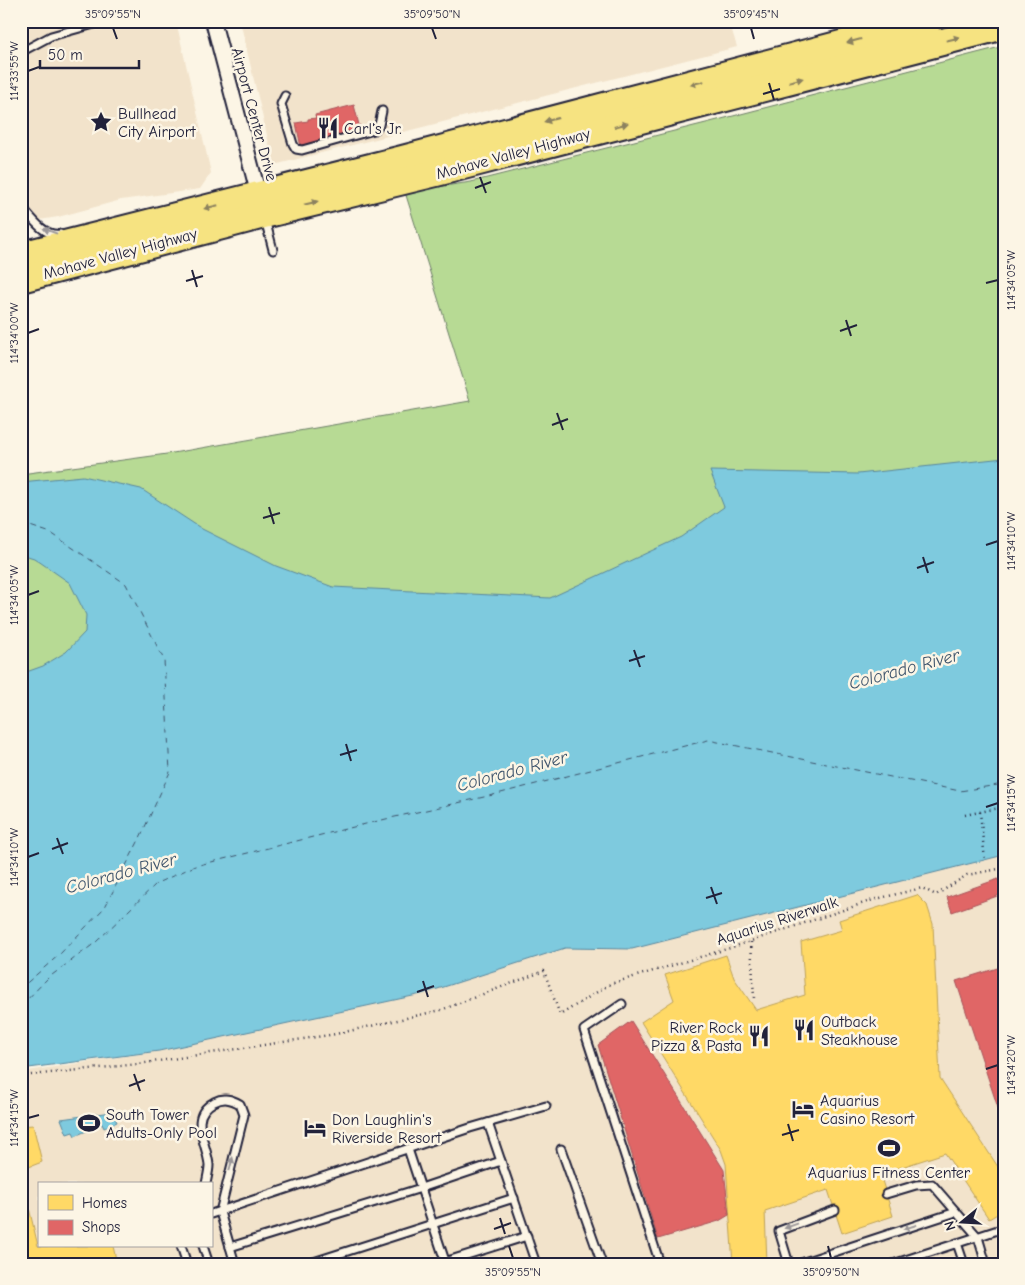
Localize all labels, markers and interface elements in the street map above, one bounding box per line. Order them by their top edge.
text: 35°09'55"N [85,7,141,21]
text: 35°09'50"N [404,7,460,21]
text: 35°09'45"N [723,7,779,21]
one-way arrow [945,35,961,43]
one-way arrow [846,37,861,45]
scale bar [40,38,139,70]
text: 114°33'55"W [7,41,21,101]
text: 50 m [48,46,83,64]
street label: Airport Center Drive [228,46,281,183]
one-way arrow [788,75,803,83]
one-way arrow [689,79,704,87]
place label: Bullhead City Airport [118,105,196,141]
place icon: Bullhead City Airport [88,109,114,135]
restaurant icon: Carl's Jr. [315,115,341,141]
one-way arrow [544,116,559,124]
place label: Carl's Jr. [344,120,402,138]
one-way arrow [614,120,629,128]
street label: Mohave Valley Highway [434,125,593,183]
one-way arrow [304,199,319,207]
one-way arrow [204,204,219,212]
street label: Mohave Valley Highway [41,225,200,283]
one-way arrow [42,227,57,235]
text: 114°34'05"W [1004,249,1018,310]
text: 114°34'00"W [7,302,21,363]
text: 114°34'10"W [1004,511,1018,570]
text: 114°34'05"W [7,564,21,625]
water label: Colorado River [847,644,962,694]
water label: Colorado River [455,746,570,796]
text: 114°34'15"W [1004,774,1018,832]
text: 114°34'10"W [7,827,21,886]
water label: Colorado River [64,848,179,898]
street label: Aquarius Riverwalk [714,893,841,949]
place label: Outback Steakhouse [821,1013,898,1049]
restaurant icon: Outback Steakhouse [791,1017,817,1043]
place label: River Rock Pizza & Pasta [651,1019,742,1055]
restaurant icon: River Rock Pizza & Pasta [746,1023,772,1049]
text: 114°34'20"W [1004,1035,1018,1095]
text: 114°34'15"W [7,1089,21,1147]
place label: Aquarius Casino Resort [820,1092,915,1128]
hotel icon: Aquarius Casino Resort [790,1096,816,1122]
place label: South Tower Adults-Only Pool [106,1106,217,1142]
sports icon: South Tower Adults-Only Pool [76,1110,102,1136]
place label: Don Laughlin's Riverside Resort [332,1111,442,1147]
hotel icon: Don Laughlin's Riverside Resort [302,1115,328,1141]
sports icon: Aquarius Fitness Center [876,1135,902,1161]
one-way arrow [228,1157,236,1172]
place label: Aquarius Fitness Center [808,1164,971,1182]
legend [38,1182,212,1248]
text: Homes [82,1194,127,1212]
north arrow [938,1198,988,1248]
text: Shops [82,1218,120,1236]
text: N [941,1219,960,1233]
one-way arrow [783,1222,798,1230]
one-way arrow [902,1223,917,1231]
text: 35°09'55"N [485,1265,541,1279]
text: 35°09'50"N [803,1265,859,1279]

